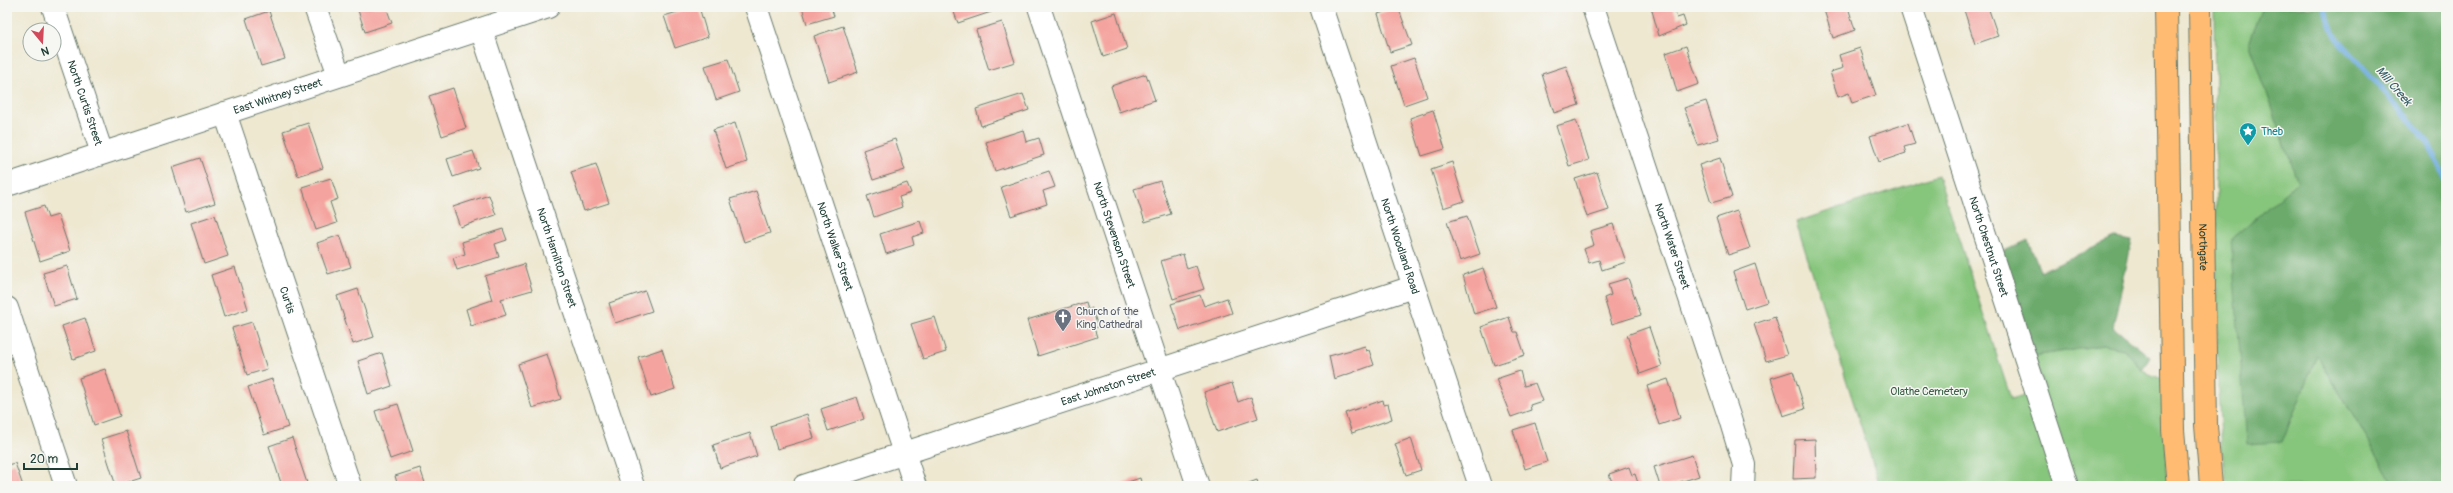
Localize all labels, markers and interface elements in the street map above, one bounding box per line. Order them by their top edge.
north arrow [22,22,62,62]
text: N [39,44,50,59]
street label: North Curtis Street [64,59,105,148]
water label: Mill Creek [2372,64,2415,110]
street label: East Whitney Street [232,76,324,117]
place icon: Theb [2238,121,2258,146]
place label: Theb [2261,125,2283,138]
street label: North Stevenson Street [1090,180,1138,290]
street label: North Chestnut Street [1966,195,2011,299]
street label: North Woodland Road [1378,197,1422,296]
street label: North Walker Street [814,200,856,293]
street label: North Water Street [1652,202,1693,291]
street label: North Hamilton Street [534,206,579,310]
street label: Northgate [2196,223,2210,271]
street label: Curtis [277,285,298,315]
place label: Church of the King Cathedral [1076,305,1142,331]
church icon: Church of the King Cathedral [1053,307,1073,332]
street label: East Johnston Street [1059,365,1158,409]
park label: Olathe Cemetery [1890,385,1968,398]
scale bar [24,445,77,471]
text: 20 m [30,452,59,467]

